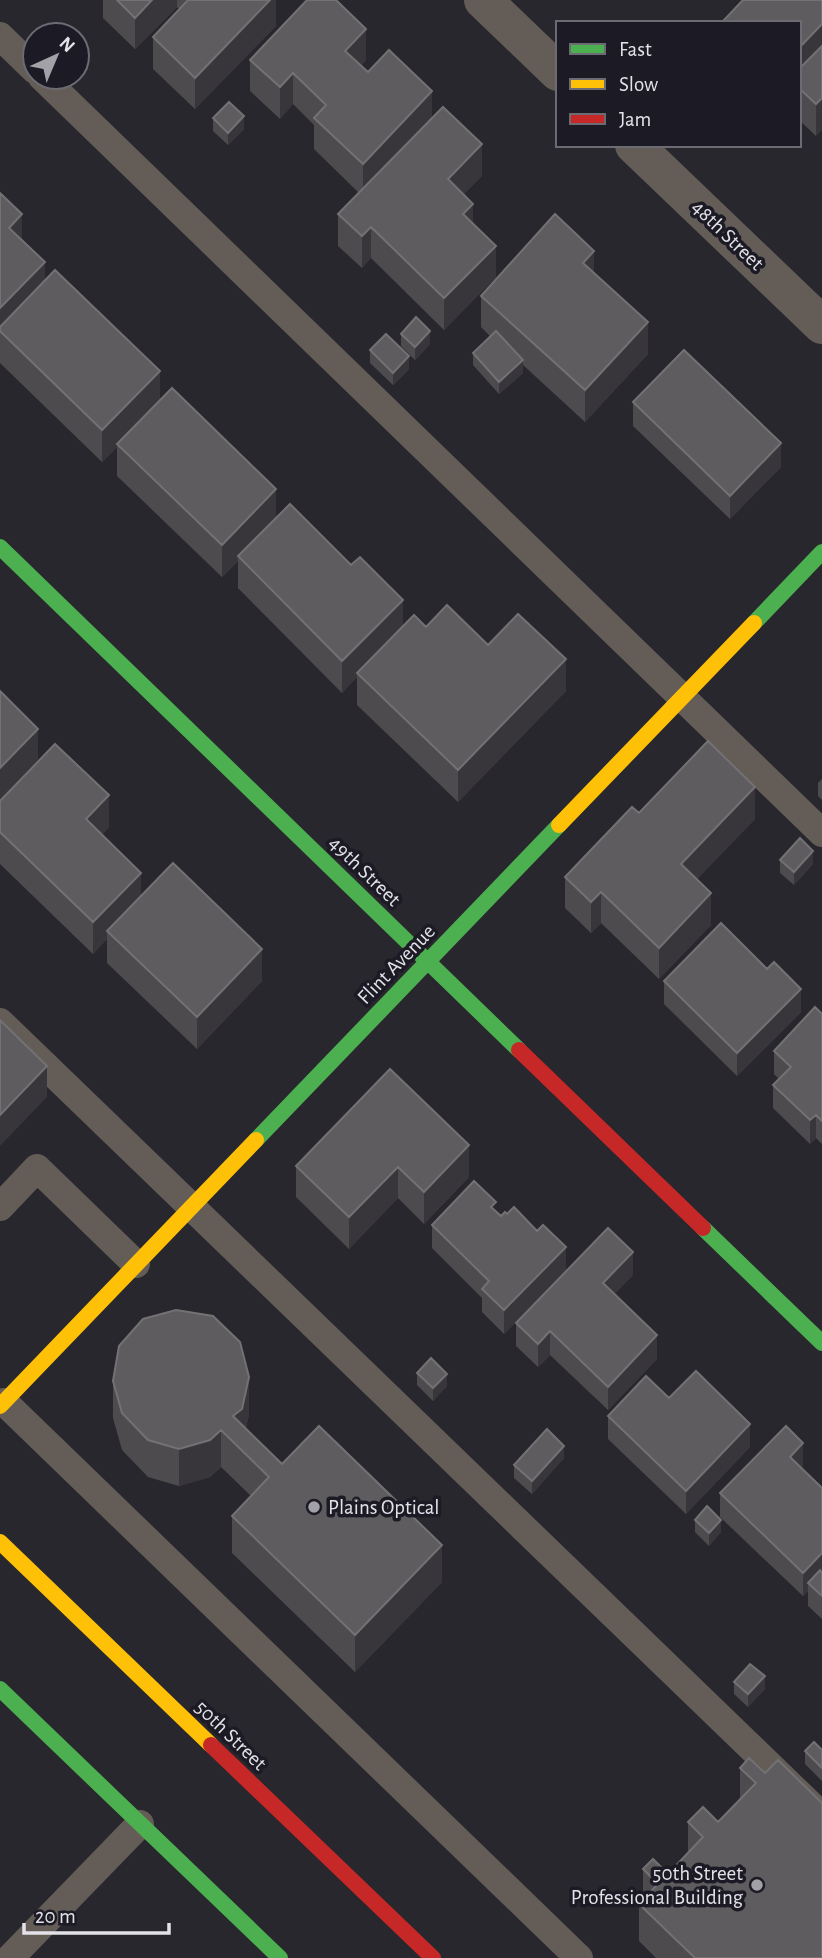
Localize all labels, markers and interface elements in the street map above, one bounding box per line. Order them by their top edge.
north arrow [21,21,91,91]
legend [556,21,801,147]
text: N [55,33,78,56]
text: Fast [619,39,652,60]
text: Slow [619,74,658,95]
text: Jam [619,109,651,130]
street label: 48th Street [688,196,768,275]
street label: 49th Street [325,832,405,911]
street label: Flint Avenue [354,921,439,1008]
place label: Plains Optical [328,1497,440,1518]
marker: Plains Optical [306,1499,322,1515]
street label: 50th Street [191,1696,271,1775]
place label: 50th Street Professional Building [571,1863,744,1908]
marker: 50th Street Professional Building [749,1877,765,1893]
scale bar [24,1892,170,1936]
text: 20 m [35,1906,76,1927]

